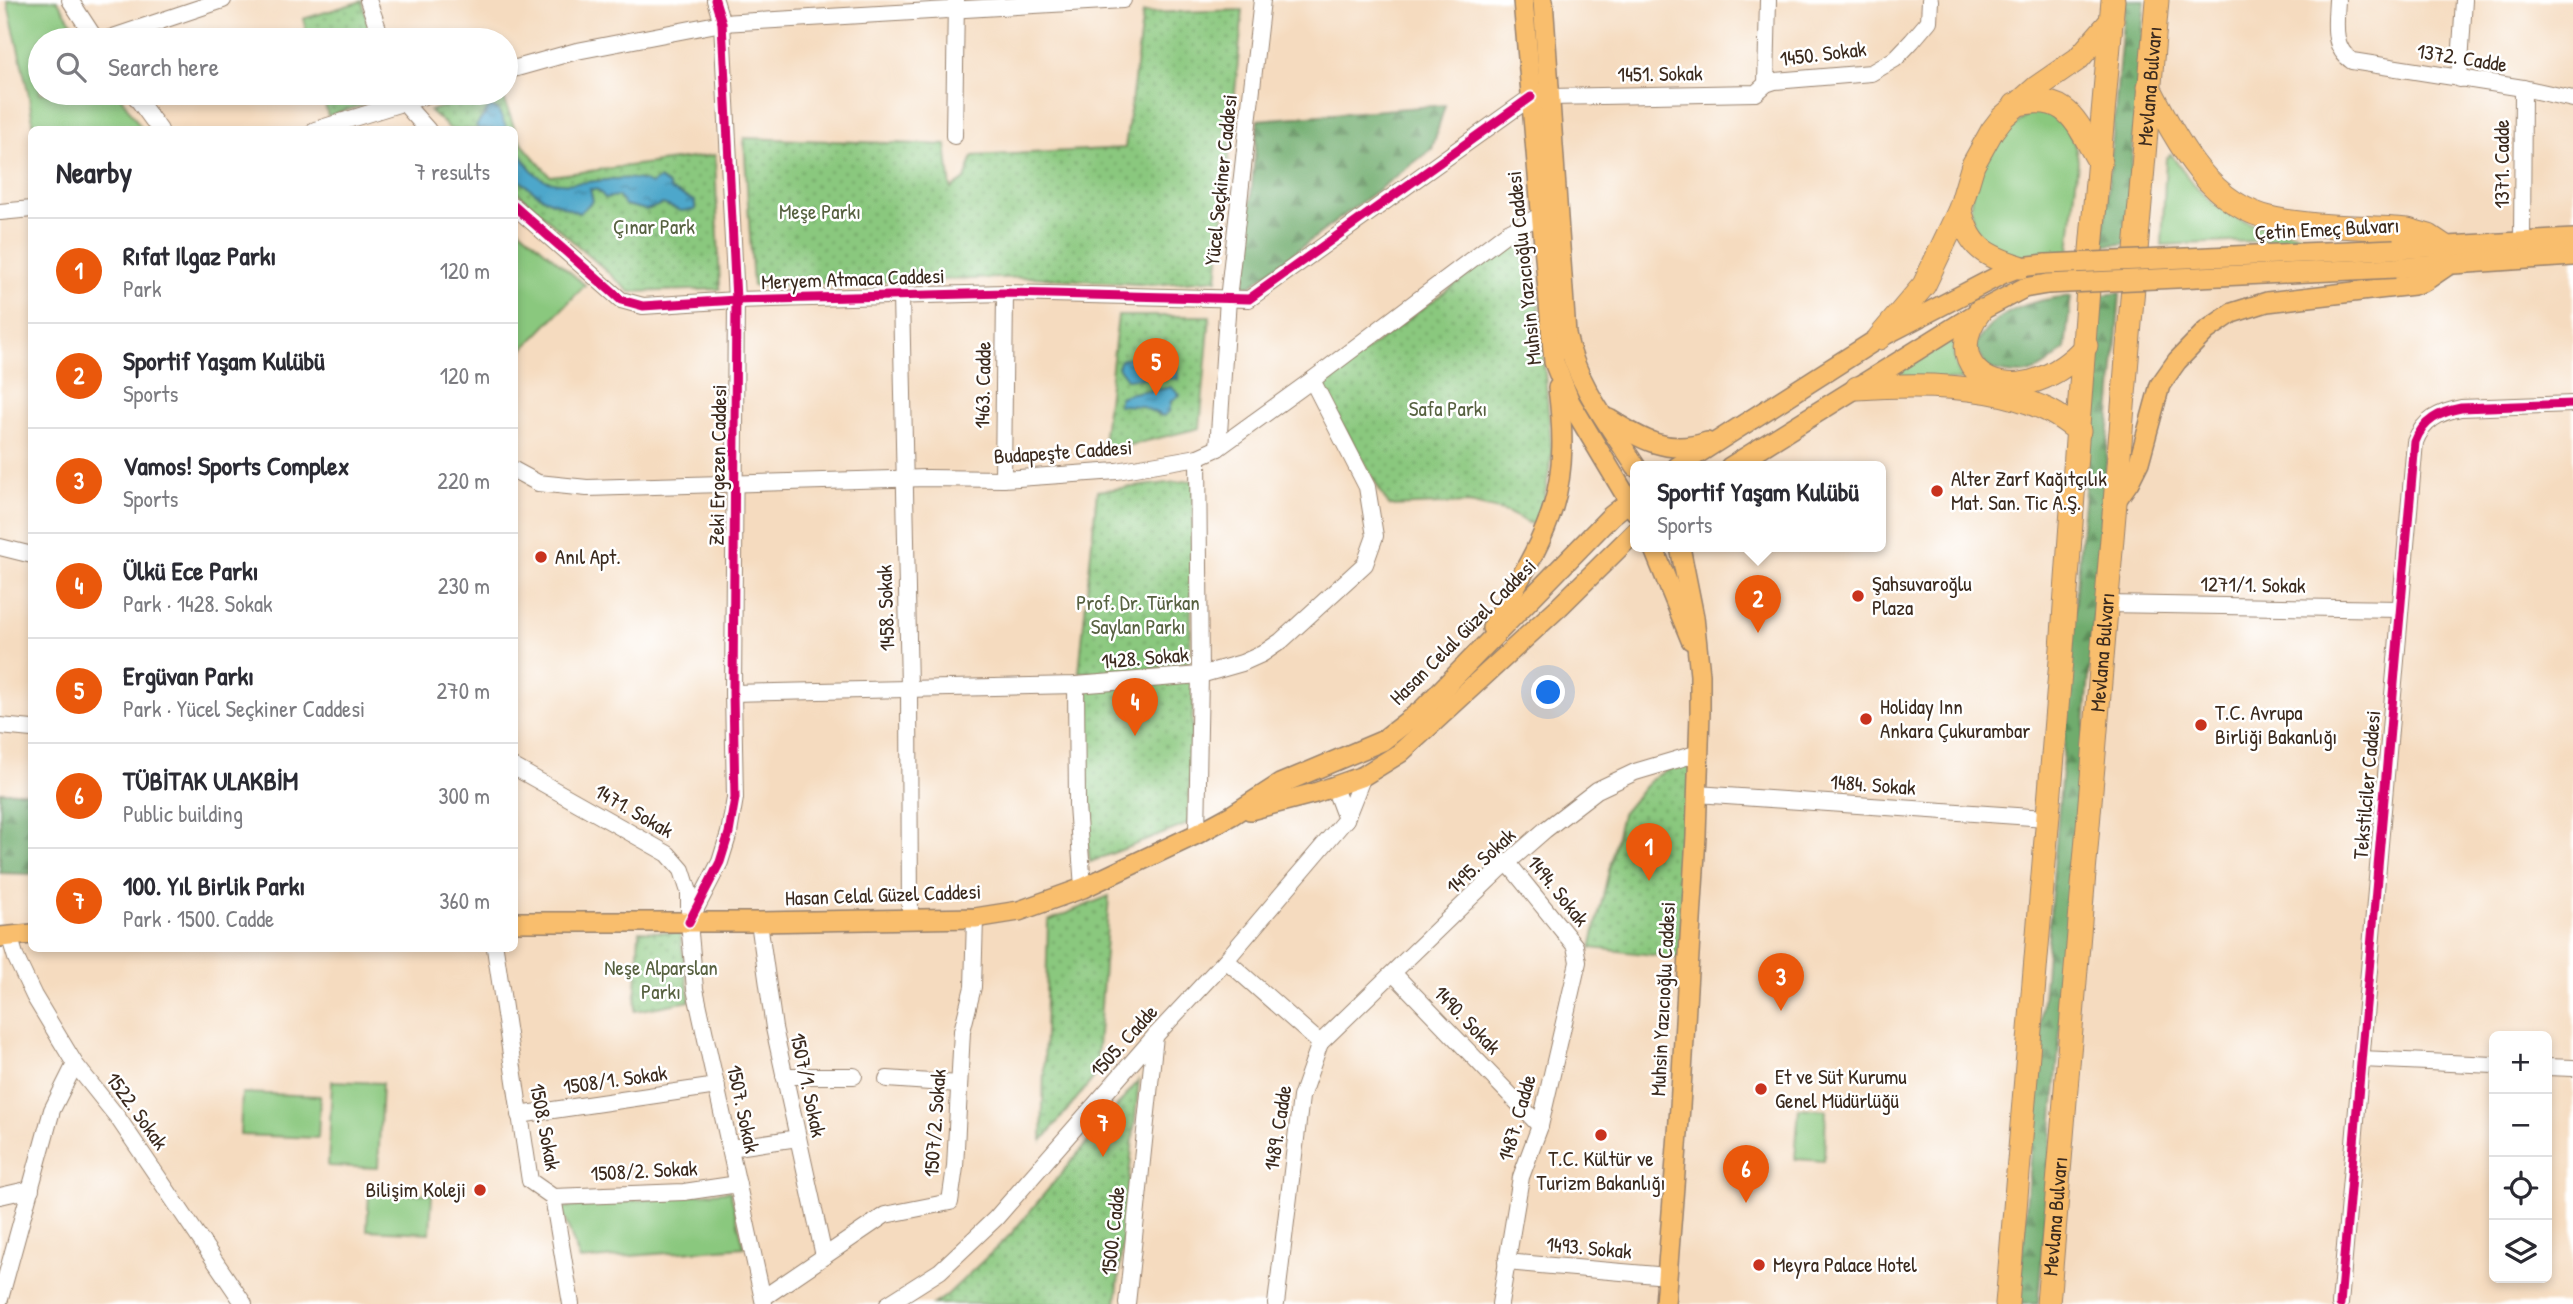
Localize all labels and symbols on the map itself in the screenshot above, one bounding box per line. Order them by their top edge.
street label: Mevlana Bulvarı [2130,25,2169,147]
street label: 1450. Sokak [1778,34,1868,73]
street label: 1372. Cadde [2415,36,2509,79]
street label: 1451. Sokak [1617,58,1703,89]
street label: Yücel Seçkiner Caddesi [1197,93,1244,267]
street label: 1371. Cadde [2487,120,2516,208]
street label: Muhsin Yazıcıoğlu Caddesi [1499,170,1548,366]
park label: Meşe Parkı [779,197,861,226]
street label: Çetin Emeç Bulvarı [2254,210,2400,247]
park label: Çınar Park [613,212,695,241]
street label: Meryem Atmaca Caddesi [761,261,945,296]
pin: 5 [1133,338,1179,396]
street label: 1463. Cadde [967,341,998,429]
street label: Zeki Ergezen Caddesi [702,384,733,546]
park label: Safa Parkı [1409,394,1487,423]
street label: Budapeşte Caddesi [993,432,1133,471]
place label: Alter Zarf Kağıtçılık Mat. San. Tic A.Ş. [1951,464,2107,517]
marker: Alter Zarf Kağıtçılık Mat. San. Tic A.Ş. [1929,483,1945,499]
place label: Anıl Apt. [555,542,621,571]
marker: Anıl Apt. [533,549,549,565]
street label: Hasan Celal Güzel Caddesi [1383,552,1542,711]
street label: 1458. Sokak [869,564,902,652]
place label: Şahsuvaroğlu Plaza [1872,569,1972,622]
street label: 1271/1. Sokak [2200,569,2306,600]
pin: 2 [1735,575,1781,633]
park label: Prof. Dr. Türkan Saylan Parkı [1076,588,1200,641]
marker: Şahsuvaroğlu Plaza [1850,588,1866,604]
street label: Mevlana Bulvarı [2083,591,2121,713]
street label: 1428. Sokak [1100,639,1190,676]
your location [1531,675,1565,709]
pin: 4 [1112,678,1158,736]
place label: Holiday Inn Ankara Çukurambar [1880,692,2030,745]
place label: T.C. Avrupa Birliği Bakanlığı [2215,698,2337,751]
street label: Tekstilciler Caddesi [2346,709,2387,861]
marker: Holiday Inn Ankara Çukurambar [1858,711,1874,727]
marker: T.C. Avrupa Birliği Bakanlığı [2193,717,2209,733]
street label: 1484. Sokak [1829,767,1917,802]
street label: 1471. Sokak [589,776,679,845]
street label: 1495. Sokak [1440,821,1522,900]
pin: 1 [1626,823,1672,881]
street label: 1494. Sokak [1521,849,1596,933]
street label: Hasan Celal Güzel Caddesi [784,877,982,912]
street label: Muhsin Yazıcıoğlu Caddesi [1643,901,1682,1097]
park label: Neşe Alparslan Parkı [604,953,718,1006]
pin: 3 [1758,953,1804,1011]
street label: 1490. Sokak [1427,979,1508,1061]
street label: 1505. Cadde [1083,998,1164,1083]
street label: 1507/1. Sokak [783,1030,834,1140]
street label: 1508/1. Sokak [561,1058,669,1101]
street label: 1507. Sokak [720,1062,767,1156]
place label: Et ve Süt Kurumu Genel Müdürlüğü [1775,1062,1907,1115]
street label: 1522. Sokak [99,1066,176,1156]
street label: 1507/2. Sokak [916,1068,953,1178]
street label: 1487. Cadde [1490,1071,1543,1165]
street label: 1508. Sokak [523,1081,568,1173]
marker: Et ve Süt Kurumu Genel Müdürlüğü [1753,1081,1769,1097]
street label: 1489. Cadde [1256,1083,1299,1173]
pin: 7 [1080,1099,1126,1157]
marker: T.C. Kültür ve Turizm Bakanlığı [1593,1127,1609,1143]
place label: T.C. Kültür ve Turizm Bakanlığı [1537,1144,1665,1197]
pin: 6 [1723,1145,1769,1203]
street label: 1508/2. Sokak [590,1153,698,1188]
street label: Mevlana Bulvarı [2035,1155,2074,1277]
place label: Bilişim Koleji [365,1175,466,1204]
marker: Bilişim Koleji [472,1182,488,1198]
street label: 1500. Cadde [1093,1185,1132,1277]
street label: 1493. Sokak [1545,1229,1633,1266]
place label: Meyra Palace Hotel [1773,1250,1917,1279]
marker: Meyra Palace Hotel [1751,1257,1767,1273]

